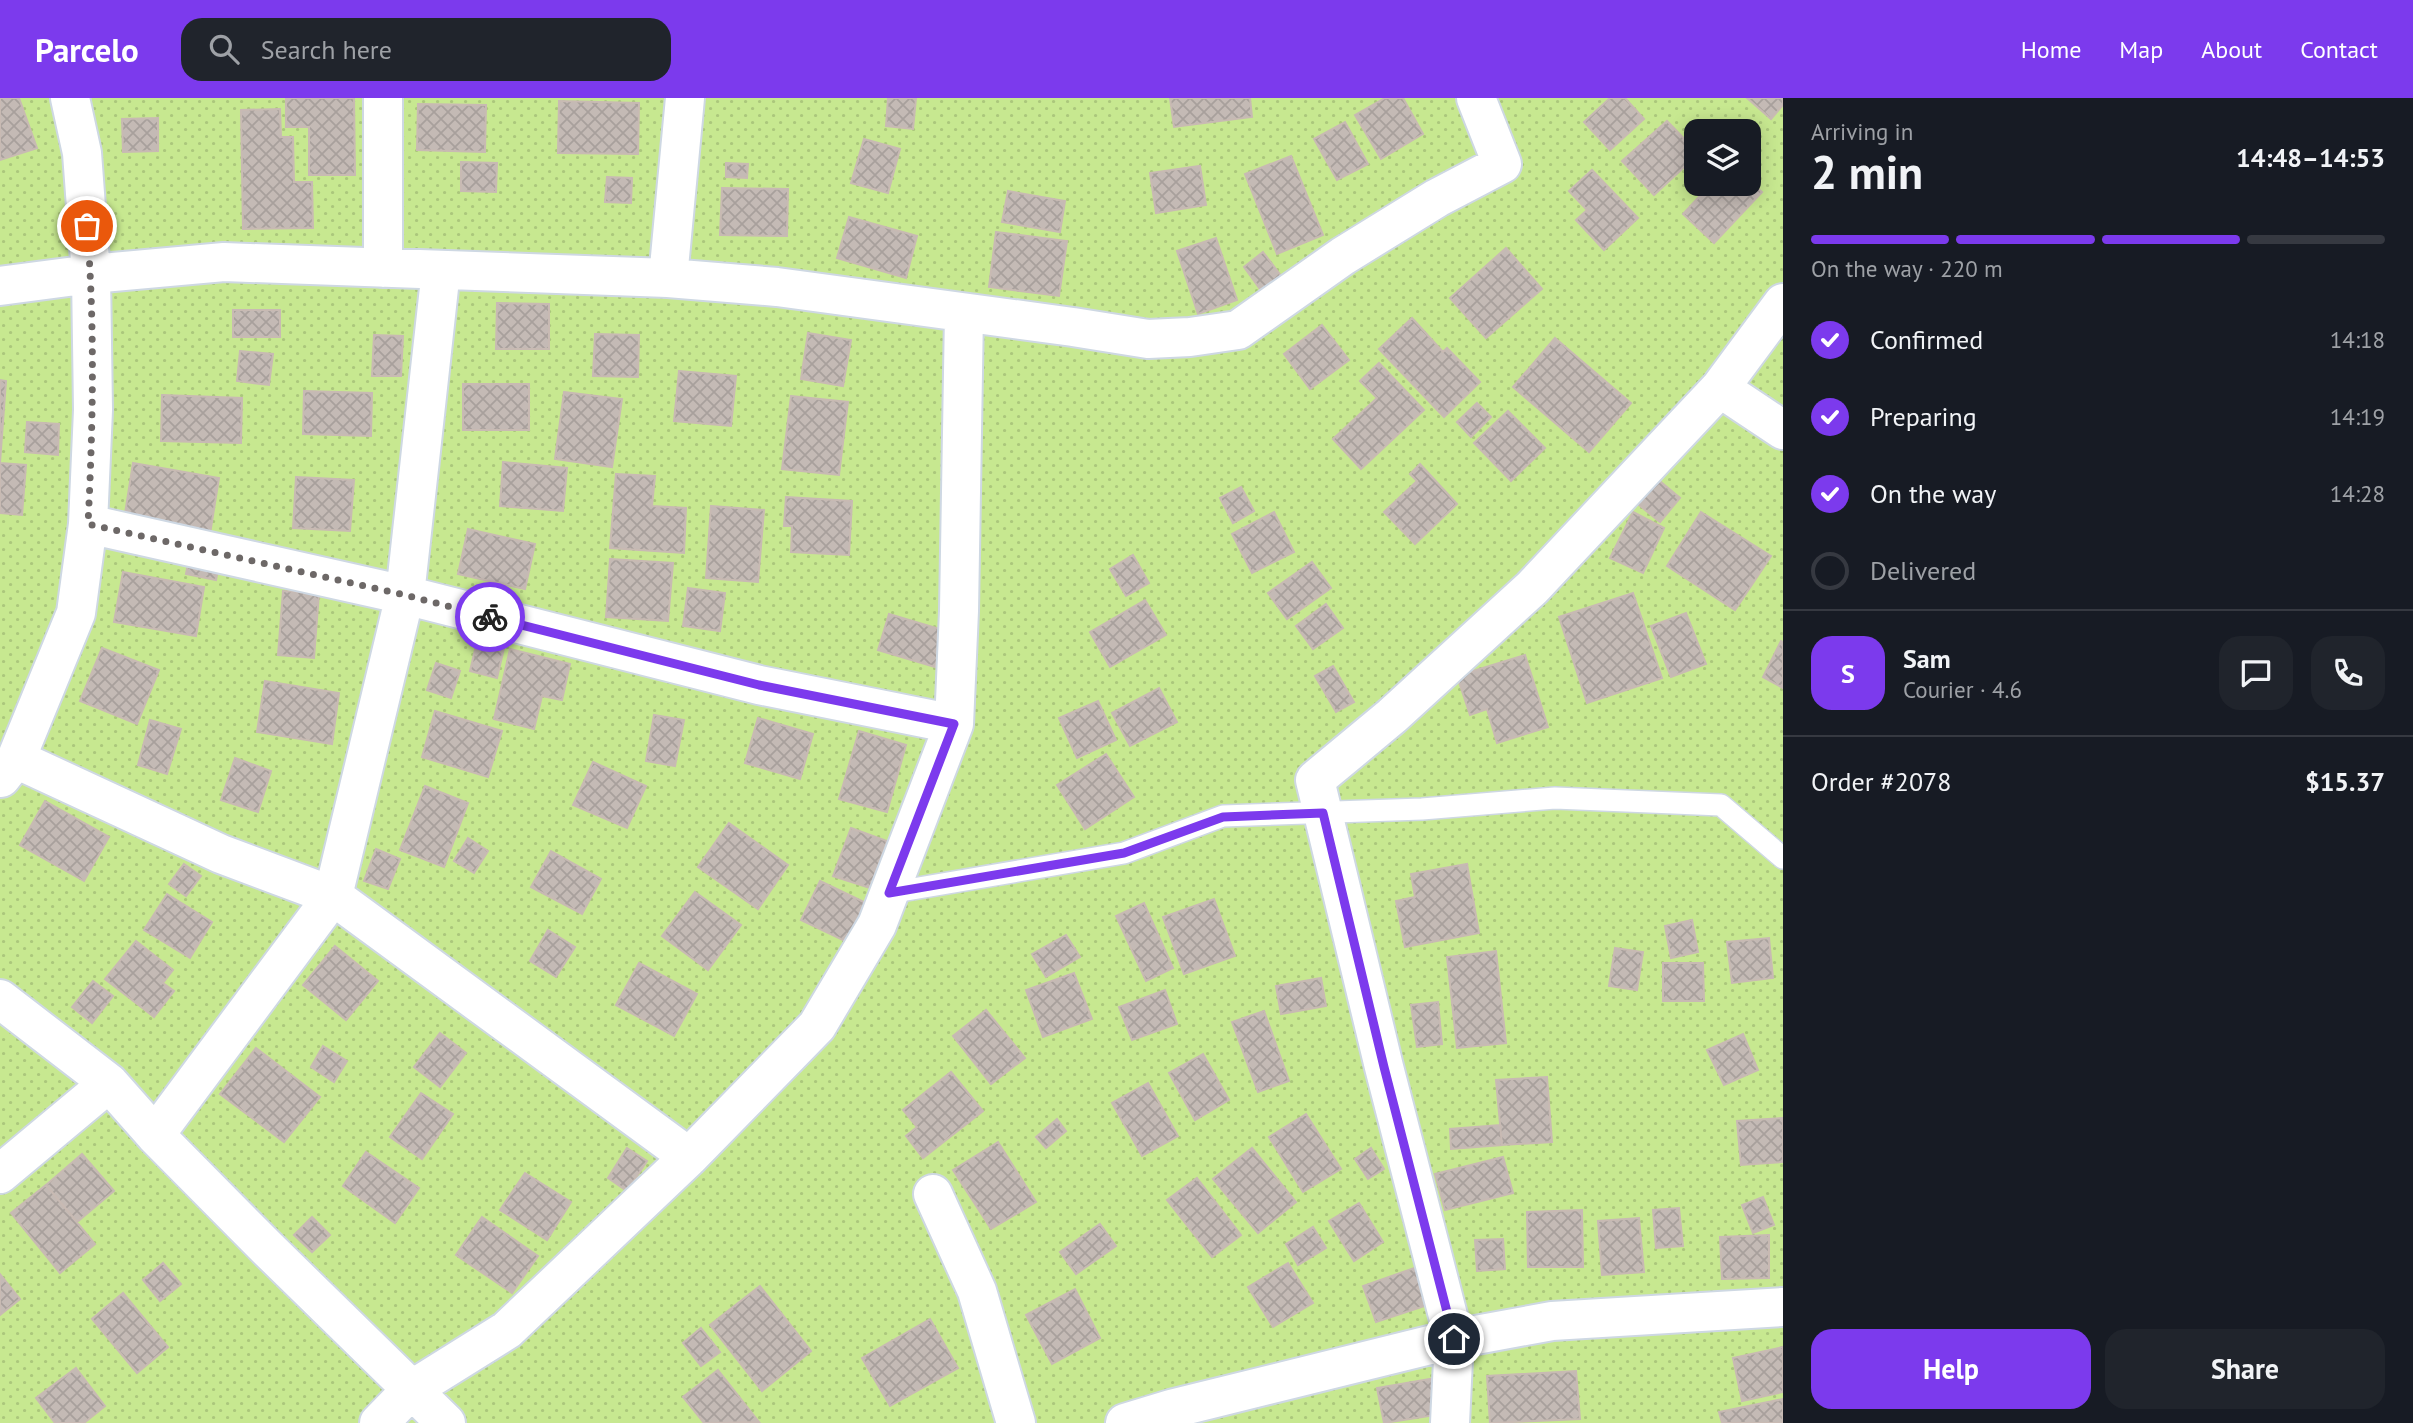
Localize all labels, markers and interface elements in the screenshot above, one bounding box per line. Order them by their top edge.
search box [181,18,671,81]
text: Parcelo [35,28,139,71]
icon: search [205,30,243,68]
text: Search here [261,33,392,66]
text: Home [2021,34,2081,65]
text: Map [2119,34,2163,65]
text: About [2201,34,2262,65]
text: Contact [2300,34,2378,65]
text: Arriving in [1811,117,1913,146]
map controls [1684,119,1761,196]
button: layers [1684,119,1761,196]
text: 14:48–14:53 [2236,141,2385,174]
text: 2 min [1811,142,1923,202]
pin [57,196,117,256]
icon: bag [68,207,106,245]
text: On the way · 220 m [1811,254,2003,283]
icon: check [1811,321,1849,359]
text: Confirmed [1870,323,1983,356]
text: 14:18 [2330,325,2385,354]
icon: check [1811,398,1849,436]
text: Preparing [1870,400,1977,433]
text: 14:19 [2330,402,2385,431]
icon: check [1811,475,1849,513]
text: On the way [1870,477,1996,510]
text: 14:28 [2330,479,2385,508]
text: Delivered [1870,554,1976,587]
courier [455,582,525,652]
icon: bike [471,598,509,636]
button: chat [2219,636,2293,710]
button: phone [2311,636,2385,710]
text: Sam [1903,642,1951,675]
text: S [1841,657,1855,690]
text: Courier · 4.6 [1903,675,2022,704]
text: Order #2078 [1811,765,1951,798]
text: $15.37 [2305,765,2385,798]
pin [1424,1309,1484,1369]
icon: home [1435,1320,1473,1358]
button: Help [1811,1329,2091,1409]
button: Share [2105,1329,2385,1409]

